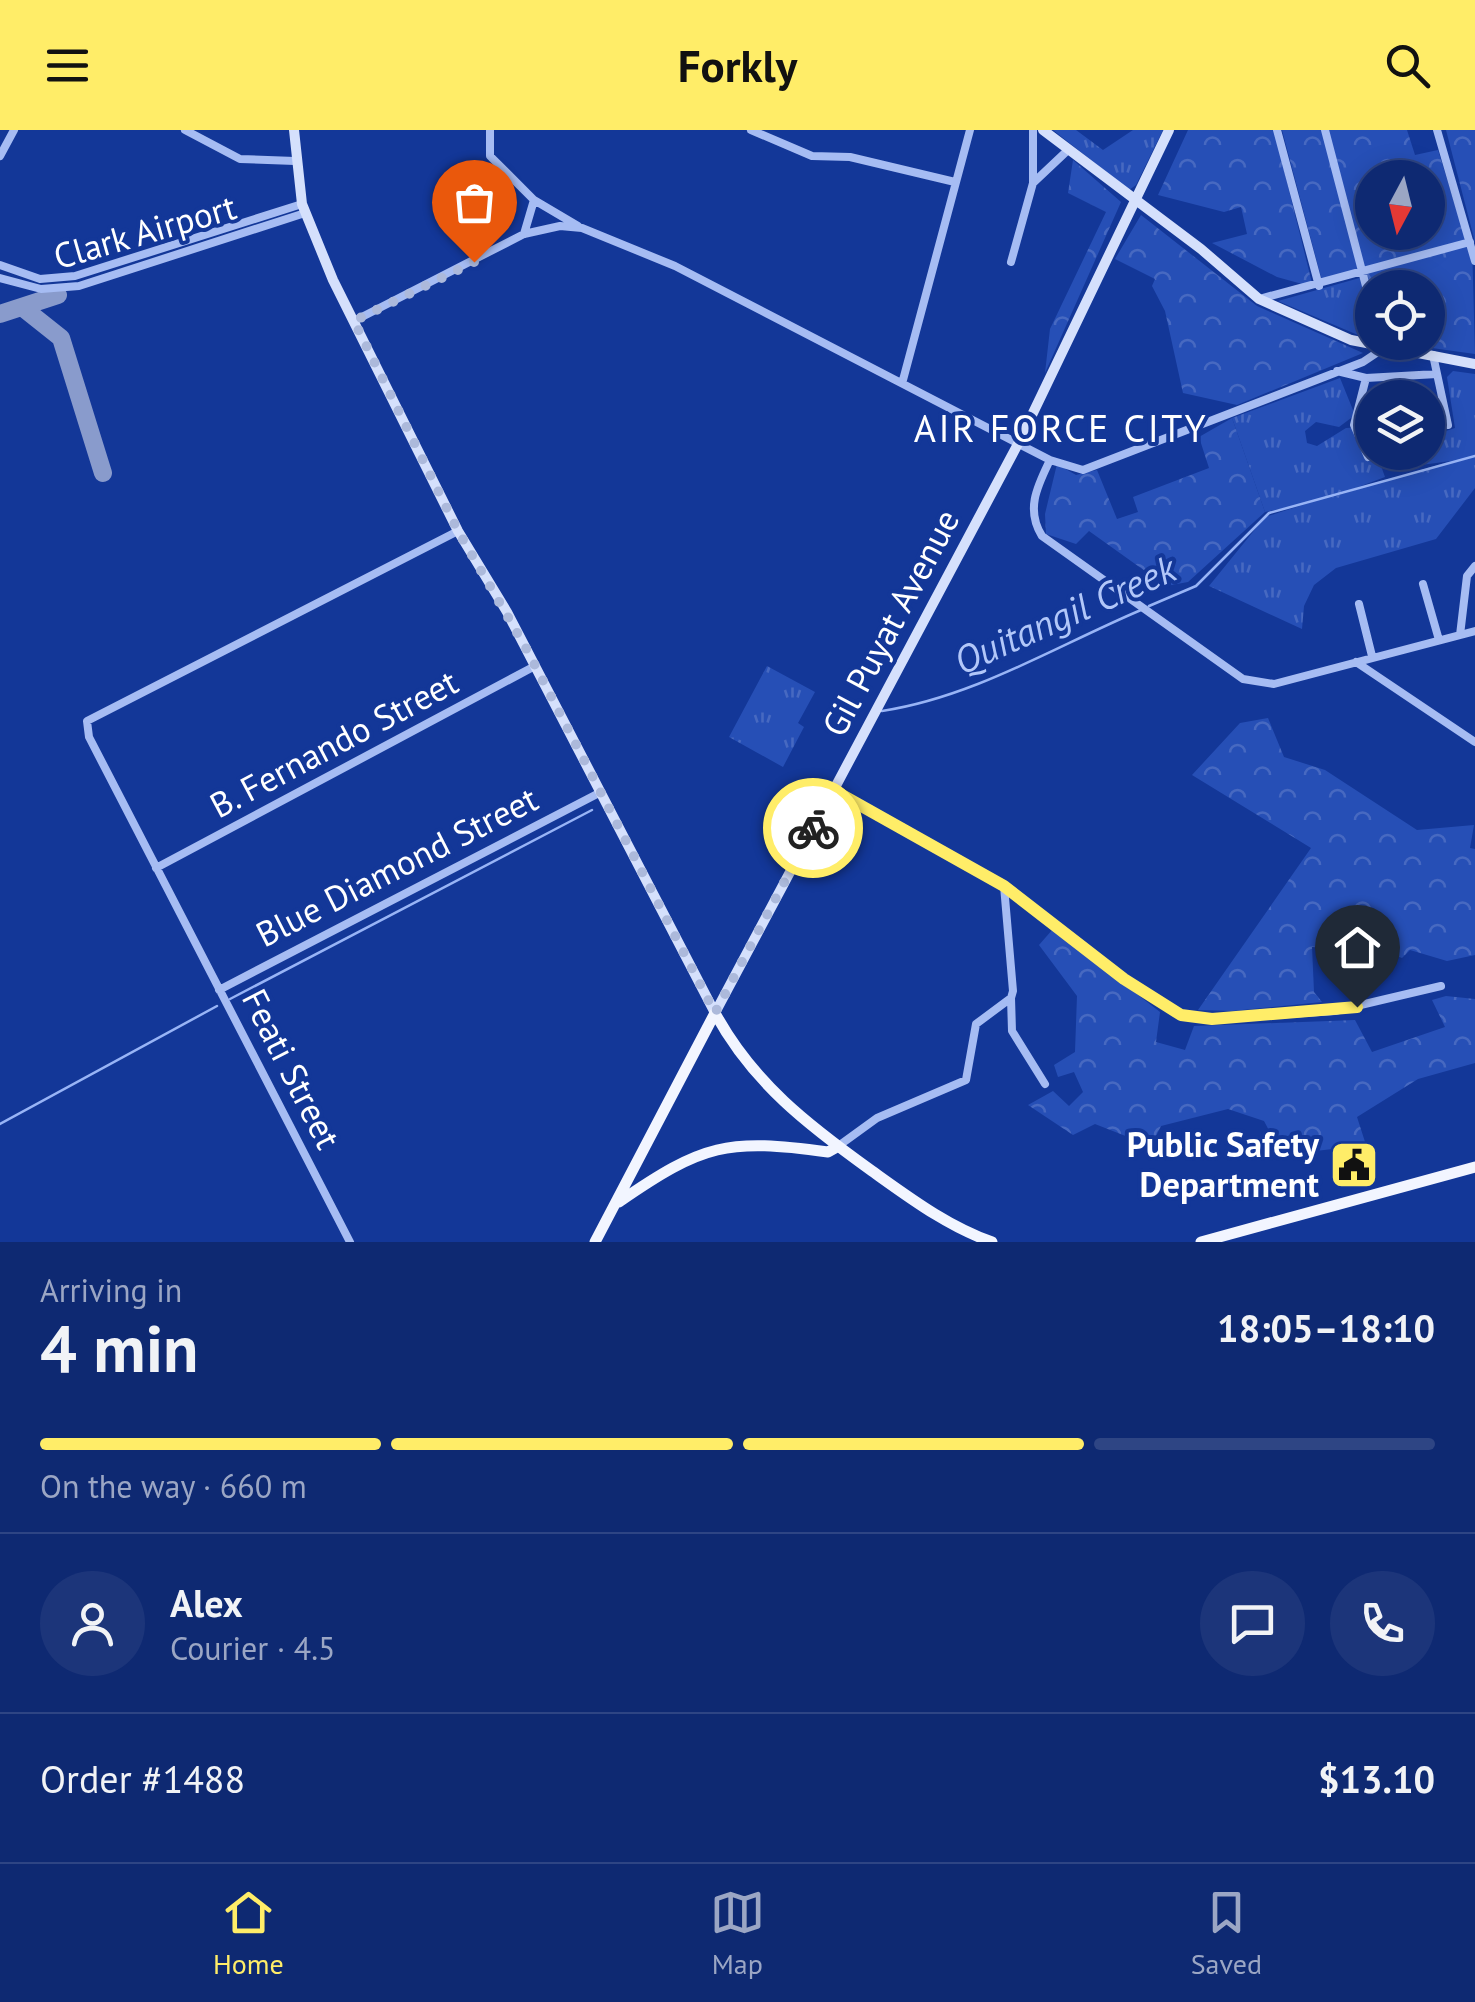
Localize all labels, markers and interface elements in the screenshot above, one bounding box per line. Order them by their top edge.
text: Forkly [678,36,797,94]
icon: menu [40,38,95,93]
icon: search [1380,38,1435,93]
pin [432,160,517,263]
north arrow [1355,160,1445,250]
map controls [1355,160,1445,470]
icon: bag [447,175,502,230]
street label: Clark Airport [48,183,241,279]
button: locate [1355,270,1445,360]
button: layers [1355,380,1445,470]
district label: AIR FORCE CITY [914,403,1208,452]
street label: Gil Puyat Avenue [811,501,969,744]
water label: Quitangil Creek [946,542,1185,684]
street label: B. Fernando Street [202,658,466,828]
street label: Blue Diamond Street [248,775,545,957]
courier [763,778,863,878]
icon: bike [786,801,841,856]
pin [1315,905,1400,1008]
icon: home [1330,920,1385,975]
street label: Feati Street [232,981,352,1156]
place label: Public Safety Department [1127,1121,1320,1207]
public building icon: Public Safety Department [1328,1139,1380,1191]
text: Arriving in [40,1269,182,1311]
text: 18:05–18:10 [1217,1303,1435,1352]
text: 4 min [40,1306,199,1390]
text: On the way · 660 m [40,1465,307,1507]
button: person [40,1571,145,1676]
button: chat [1200,1571,1305,1676]
button: phone [1330,1571,1435,1676]
text: Alex [170,1578,243,1627]
text: Courier · 4.5 [170,1627,336,1669]
text: Order #1488 [40,1754,245,1803]
text: $13.10 [1318,1754,1435,1803]
tab: Home [213,1885,284,1982]
tab: Map [710,1885,765,1982]
tab: Saved [1191,1885,1262,1982]

